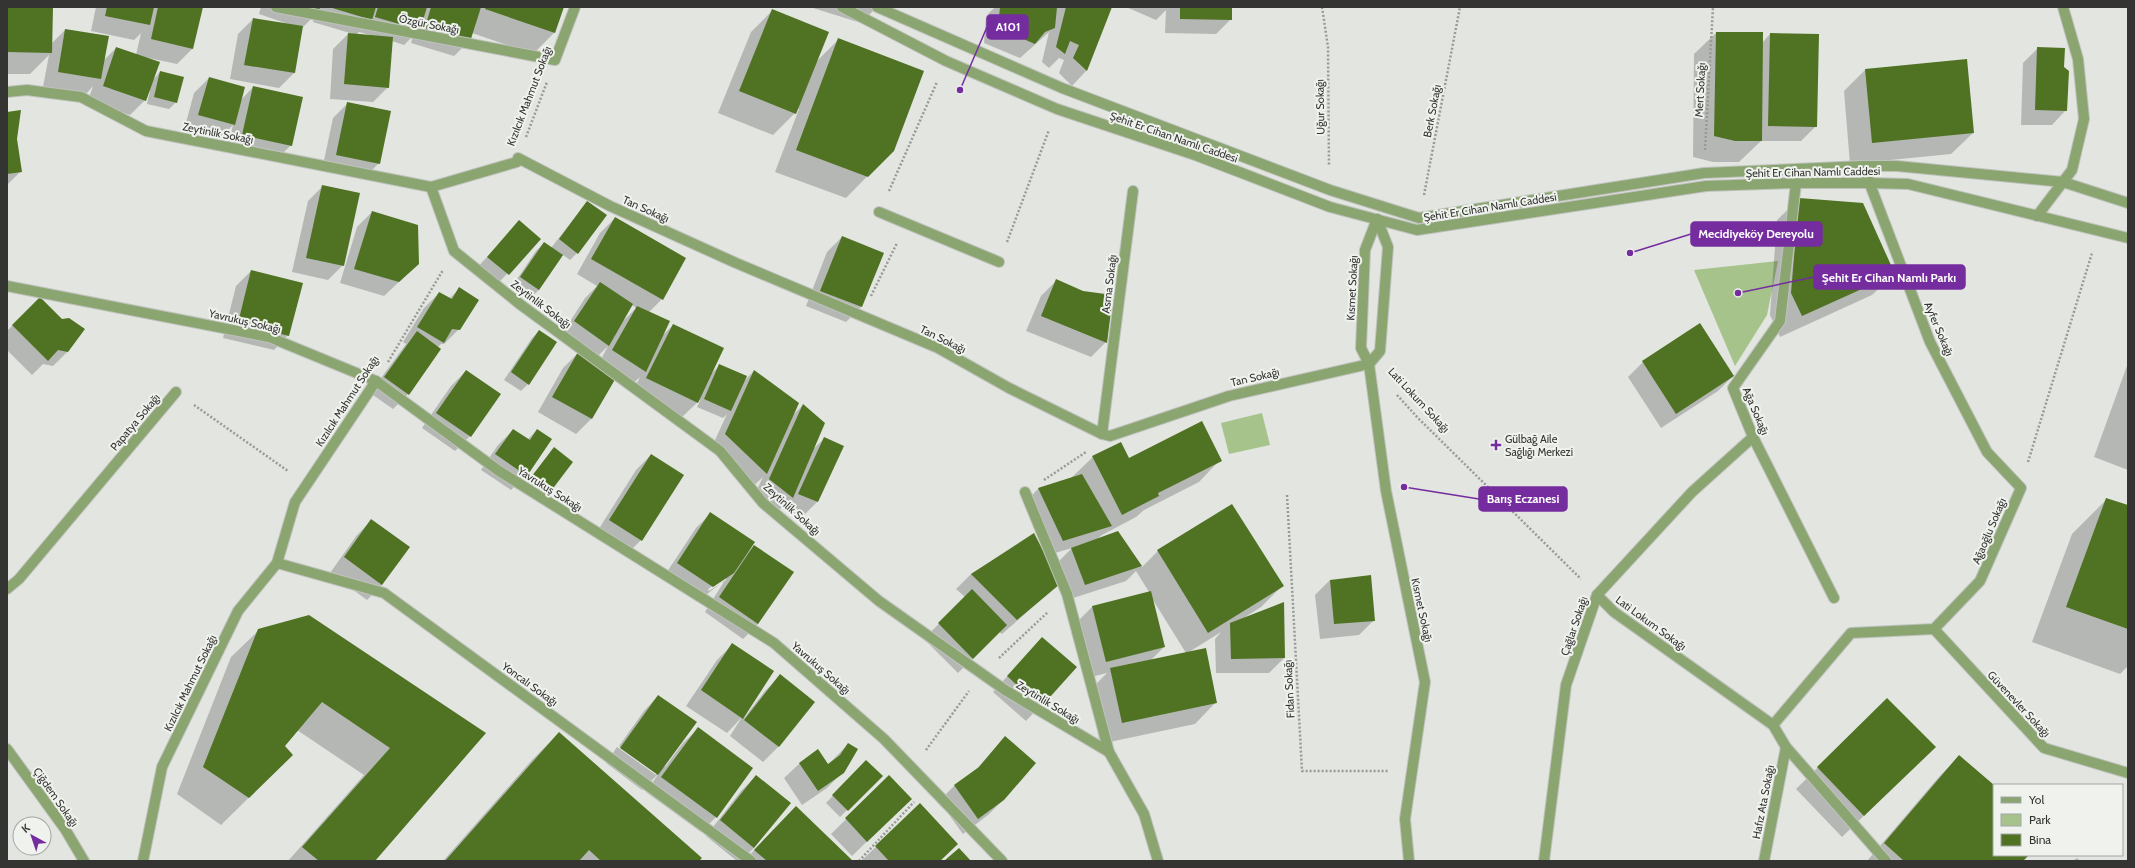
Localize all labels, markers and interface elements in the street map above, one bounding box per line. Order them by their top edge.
street label: Özgür Sokağı [398,11,460,37]
callout: A101 [987,15,1028,39]
text: A101 [996,19,1020,34]
street label: Kızılcık Mahmut Sokağı [504,44,554,148]
street label: Mert Sokağı [1692,62,1708,118]
street label: Uğur Sokağı [1313,79,1327,135]
street label: Berk Sokağı [1420,83,1444,139]
street label: Şehit Er Cihan Namlı Caddesi [1108,108,1240,166]
street label: Zeytinlik Sokağı [181,119,255,147]
street label: Şehit Er Cihan Namlı Caddesi [1746,164,1880,180]
street label: Şehit Er Cihan Namlı Caddesi [1422,190,1558,224]
street label: Tan Sokağı [621,193,671,225]
callout: Mecidiyeköy Dereyolu [1691,222,1822,246]
text: Mecidiyeköy Dereyolu [1698,226,1814,241]
street label: Asma Sokağı [1098,254,1120,314]
street label: Kısmet Sokağı [1343,255,1361,321]
callout: Şehit Er Cihan Namlı Parkı [1814,265,1965,289]
text: Şehit Er Cihan Namlı Parkı [1822,270,1956,285]
street label: Zeytinlik Sokağı [508,277,574,331]
street label: Ayfer Sokağı [1921,300,1957,358]
street label: Yavrukuş Sokağı [207,306,282,336]
street label: Tan Sokağı [918,322,968,356]
street label: Kızılcık Mahmut Sokağı [312,353,382,449]
street label: Tan Sokağı [1229,365,1281,389]
street label: Lati Lokum Sokağı [1385,365,1453,435]
street label: Ağa Sokağı [1740,385,1772,437]
street label: Papatya Sokağı [107,391,163,453]
place label: Gülbağ Aile Sağlığı Merkezi [1505,432,1573,459]
marker: Gülbağ Aile Sağlığı Merkezi [1490,439,1502,451]
street label: Yavrukuş Sokağı [514,463,585,514]
street label: Zeytinlik Sokağı [761,480,823,538]
callout: Barış Eczanesi [1479,487,1567,511]
text: Barış Eczanesi [1487,491,1559,506]
street label: Ağaoğlu Sokağı [1969,496,2009,566]
street label: Kısmet Sokağı [1408,577,1436,643]
street label: Lati Lokum Sokağı [1613,593,1689,653]
street label: Çağlar Sokağı [1557,594,1591,658]
street label: Kızılcık Mahmut Sokağı [161,632,219,734]
street label: Yavrukuş Sokağı [788,638,853,697]
street label: Yoncalı Sokağı [499,658,561,709]
street label: Fidan Sokağı [1280,659,1298,719]
street label: Güvenevler Sokağı [1985,668,2053,740]
street label: Zeytinlik Sokağı [1014,678,1082,726]
street label: Hafız Ata Sokağı [1749,764,1777,840]
street label: Çiğdem Sokağı [30,765,82,829]
legend [1993,784,2123,856]
text: Yol [2028,792,2044,807]
text: Park [2029,812,2051,827]
north arrow [12,816,52,856]
text: K [18,821,33,836]
text: Bina [2029,832,2051,847]

